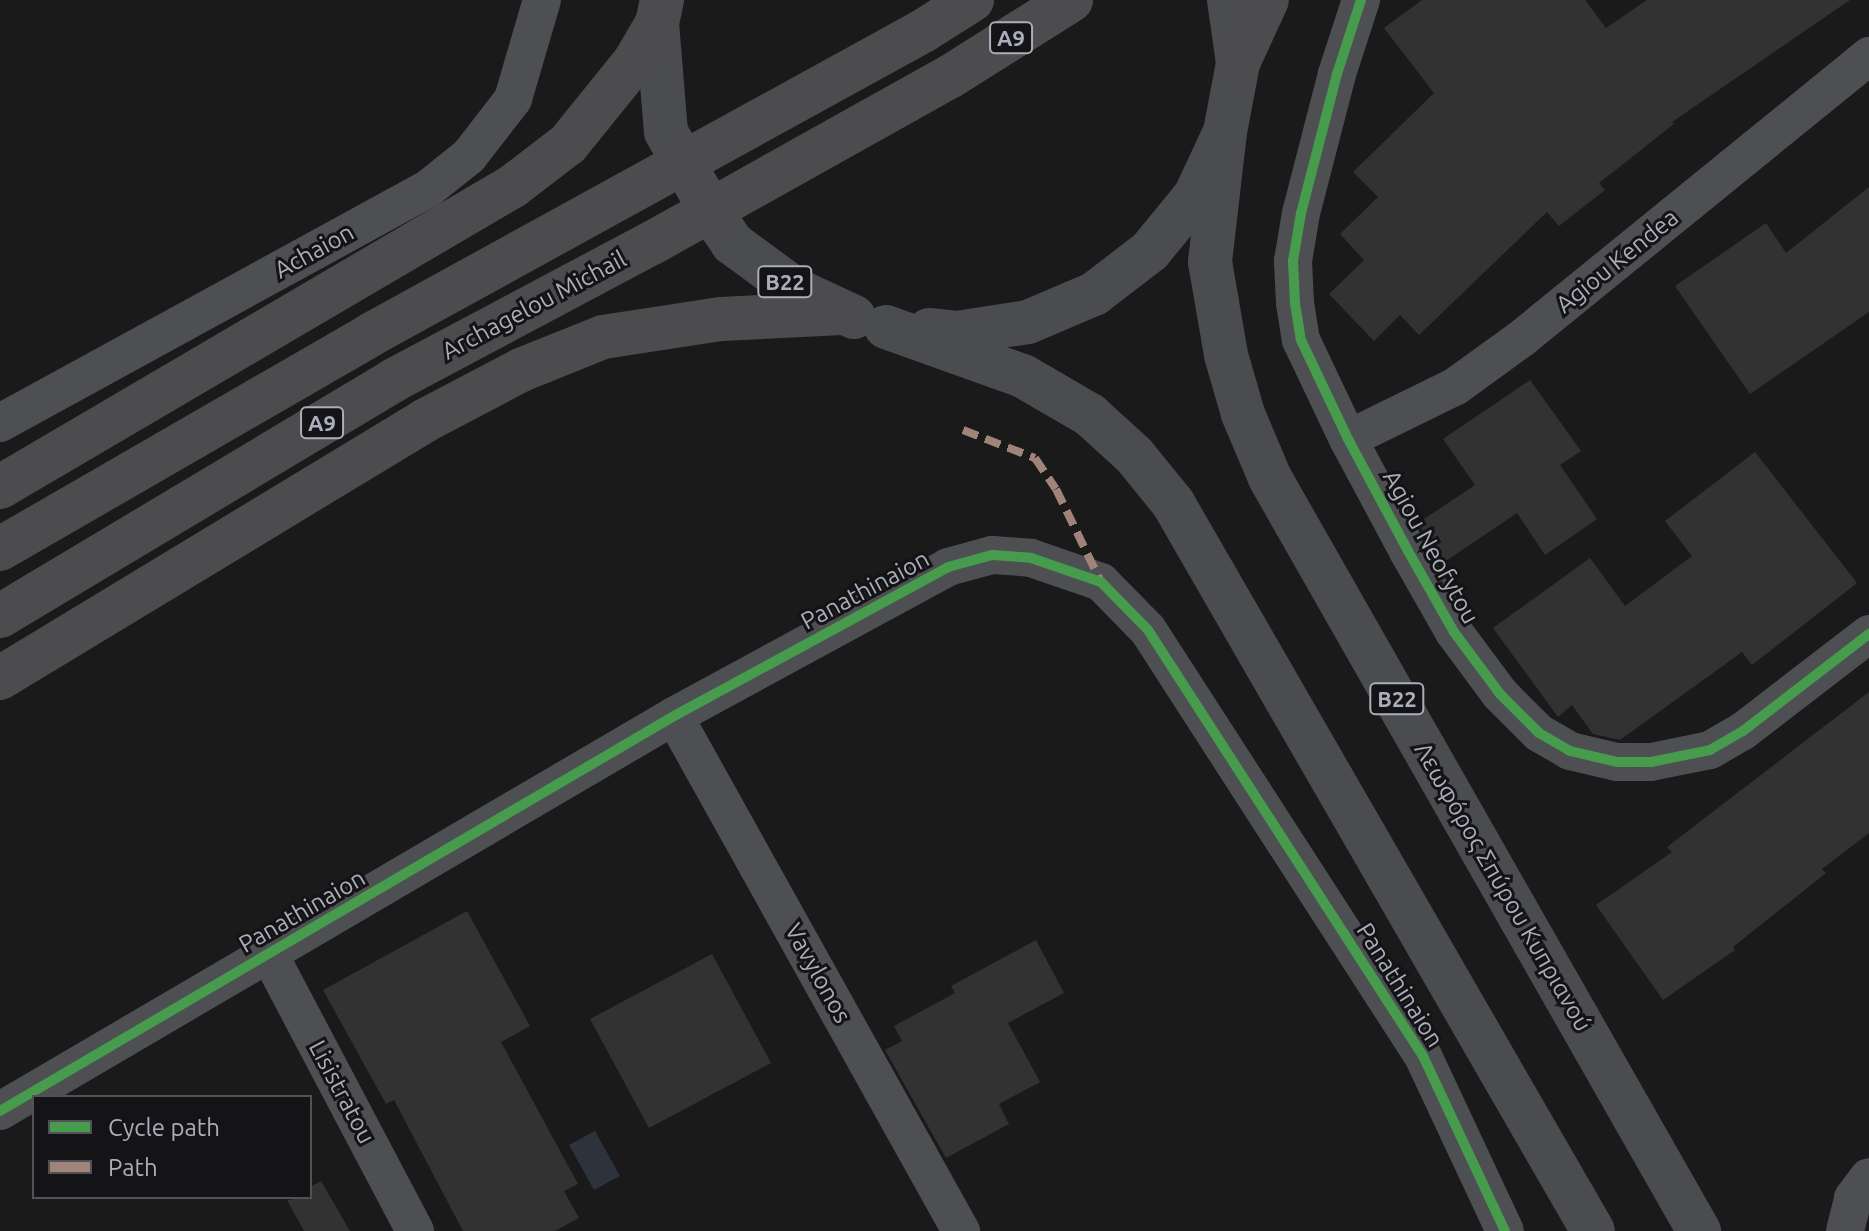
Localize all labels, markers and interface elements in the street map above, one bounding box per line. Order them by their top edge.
road number: A9 [989,20,1033,56]
street label: Agiou Kendea [1550,203,1684,319]
street label: Achaion [269,217,359,285]
street label: Archagelou Michail [437,244,631,366]
road number: B22 [757,264,813,300]
road number: A9 [300,405,344,441]
street label: Agiou Neofytou [1377,465,1485,629]
street label: Panathinaion [796,544,934,636]
road number: B22 [1369,681,1425,717]
street label: Λεωφόρος Σπύρου Κυπριανού [1408,738,1598,1036]
street label: Panathinaion [234,863,370,959]
street label: Vavylonos [779,918,857,1028]
street label: Panathinaion [1350,918,1450,1052]
street label: Lisistratou [303,1035,381,1149]
legend [32,1095,312,1199]
text: Cycle path [108,1114,220,1141]
text: Path [108,1154,158,1181]

